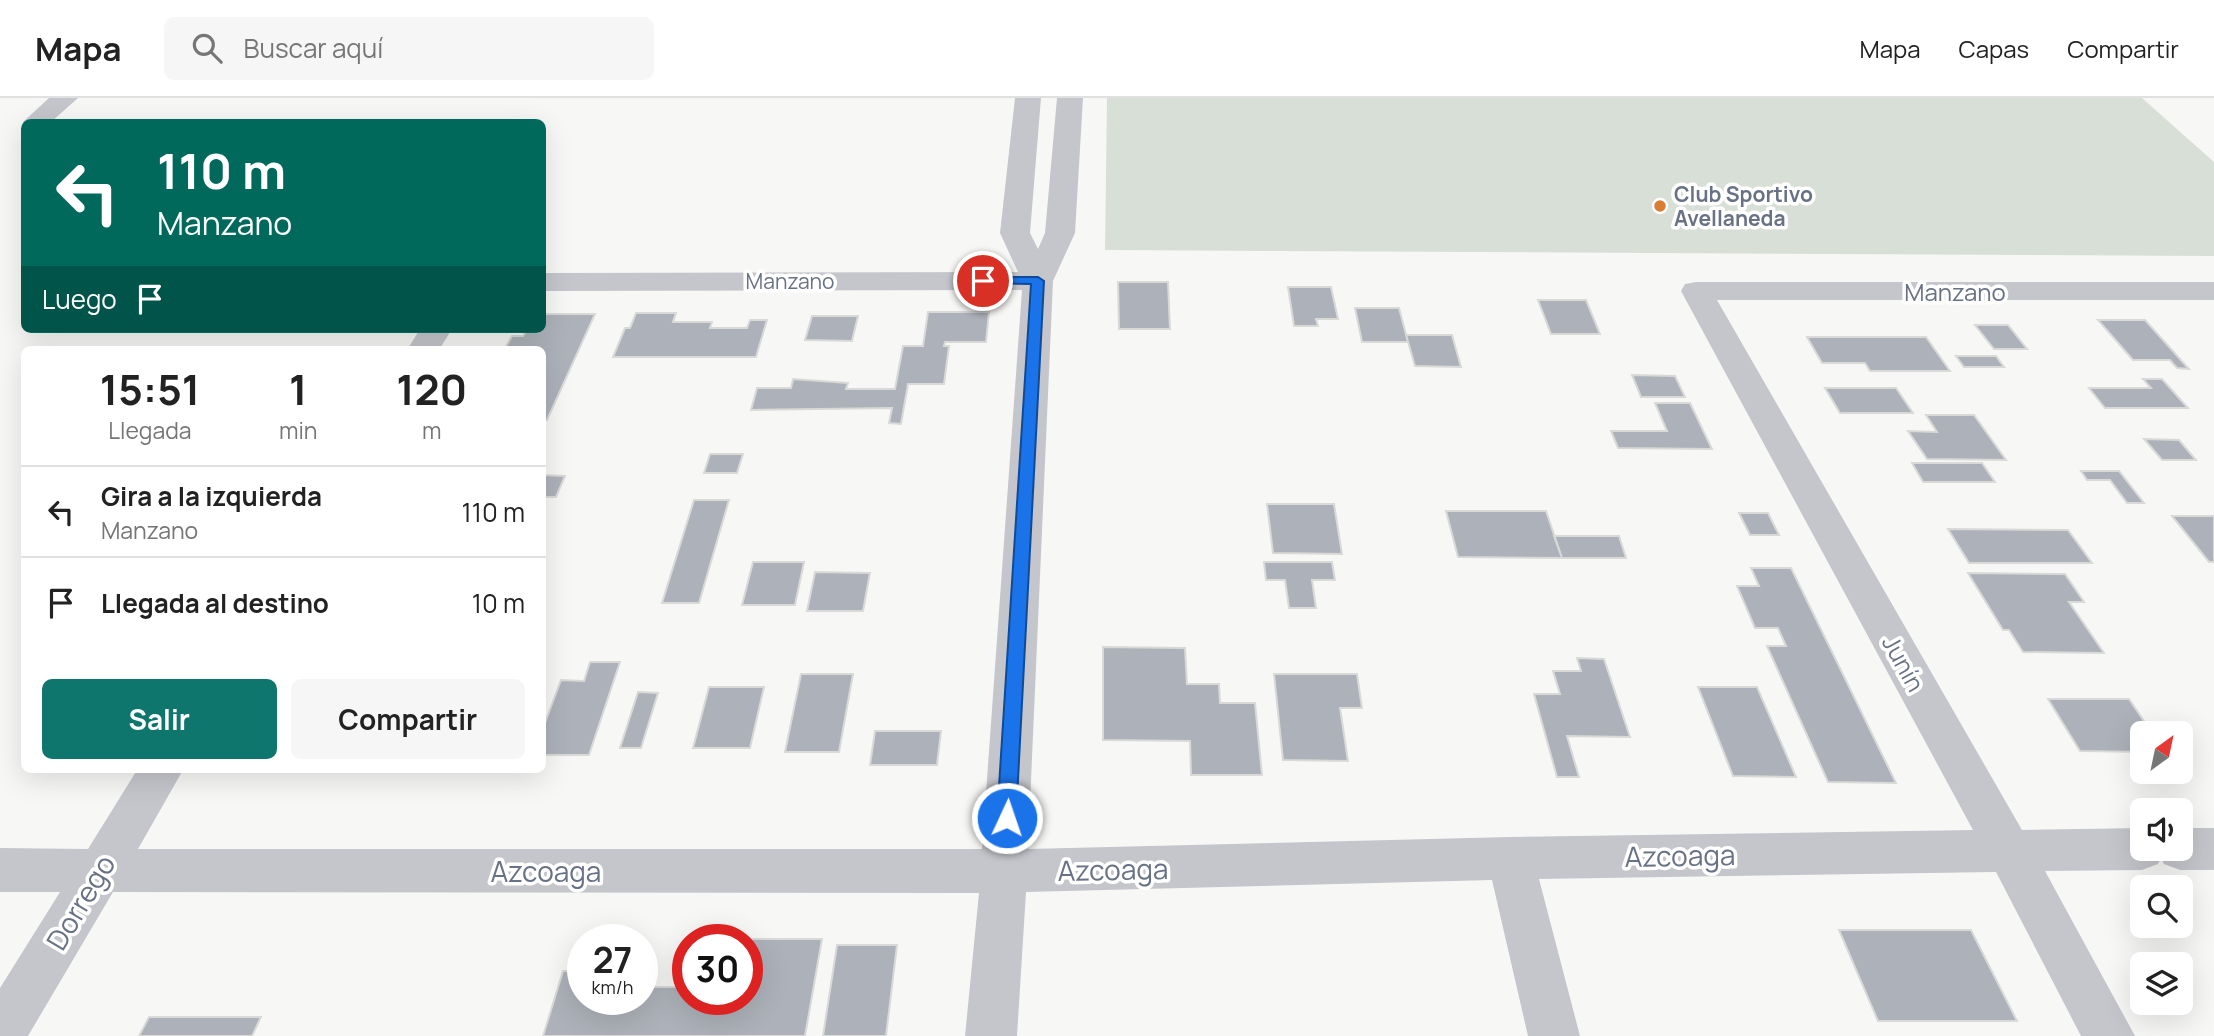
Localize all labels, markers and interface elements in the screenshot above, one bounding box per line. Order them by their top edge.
search box [164,17,654,80]
text: Mapa [35,26,122,71]
icon: search [188,29,226,67]
text: Buscar aquí [244,30,383,66]
text: Mapa [1860,32,1921,65]
text: Capas [1959,32,2029,65]
text: Compartir [2067,32,2179,65]
text: 110 m [157,137,286,204]
icon: left [42,147,133,238]
place label: Club Sportivo Avellaneda [1674,180,1813,232]
marker: Club Sportivo Avellaneda [1652,198,1668,214]
text: Manzano [157,201,292,245]
pin [953,251,1013,311]
icon: arrive [964,262,1002,300]
street label: Manzano [746,267,834,295]
street label: Manzano [1904,275,2006,308]
icon: arrive [131,280,169,318]
text: Luego [42,281,117,317]
text: 15:51 [100,360,200,418]
text: 1 [289,360,307,418]
text: 120 [396,360,467,418]
text: Llegada [108,414,192,446]
text: min [279,414,317,446]
text: m [422,414,441,446]
text: Gira a la izquierda [101,478,322,514]
icon: left [42,493,80,531]
text: 110 m [462,494,525,530]
text: Manzano [101,514,198,546]
icon: arrive [42,584,80,622]
text: Llegada al destino [101,585,329,621]
text: 10 m [472,585,525,621]
street label: Junín [1875,629,1933,697]
button: Salir [42,679,277,759]
button: Compartir [291,679,525,759]
north arrow [2130,721,2193,784]
map controls [2130,721,2193,1015]
position arrow [970,781,1044,855]
button: sound [2130,798,2193,861]
street label: Azcoaga [1624,835,1736,875]
street label: Dorrego [37,847,123,957]
street label: Azcoaga [1057,849,1169,889]
street label: Azcoaga [491,852,601,890]
button: search [2130,875,2193,938]
speed limit sign: 30 [672,924,763,1015]
text: 27 [593,936,632,984]
button: layers [2130,952,2193,1015]
text: km/h [592,975,633,999]

